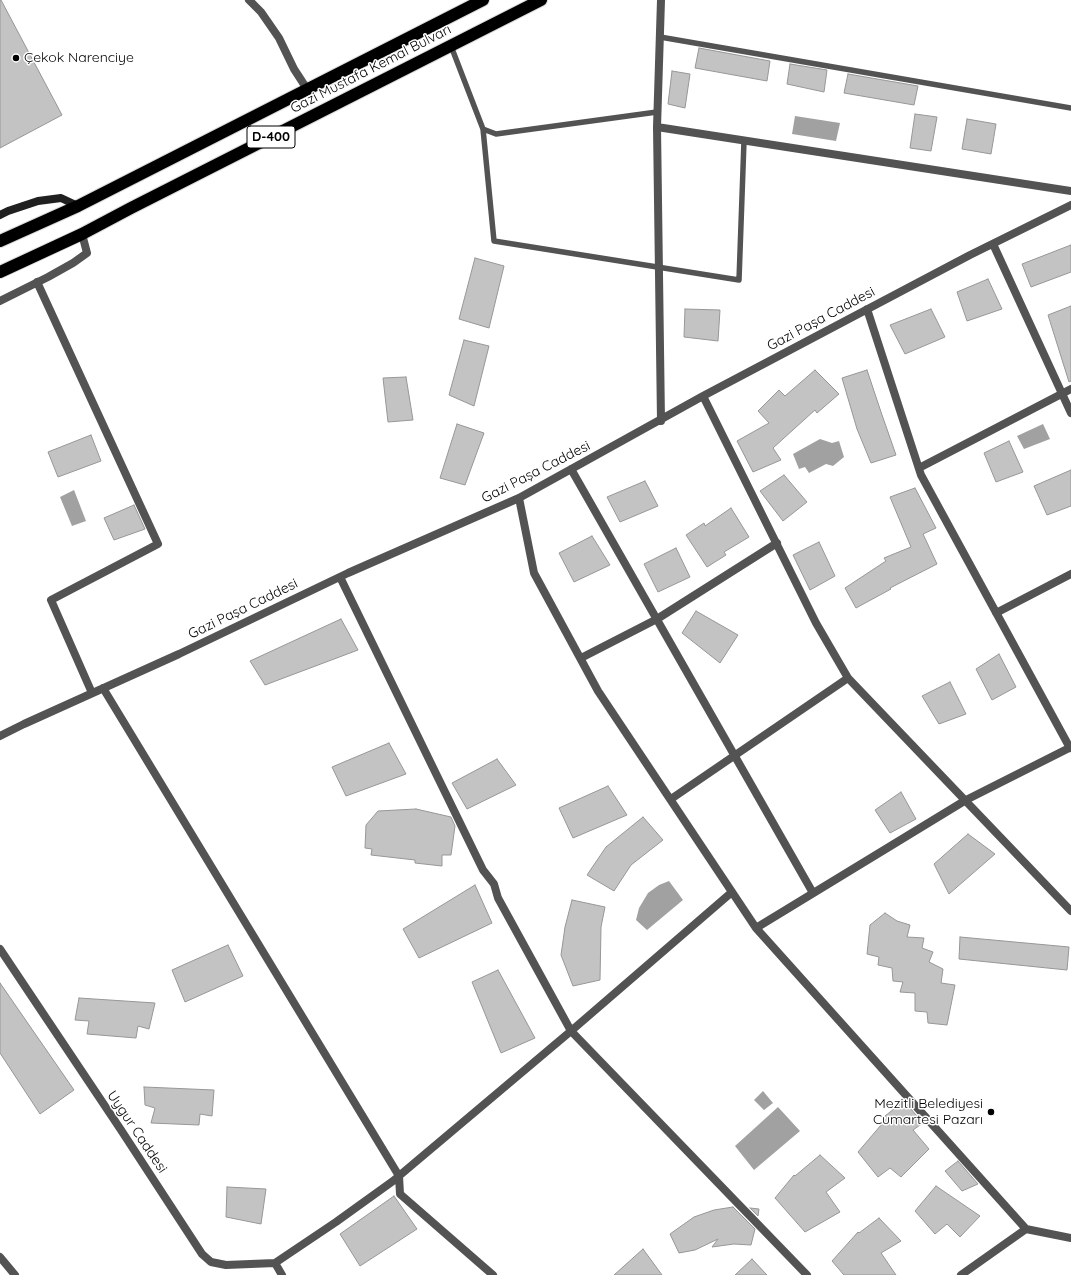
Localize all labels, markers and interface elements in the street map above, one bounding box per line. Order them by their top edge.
street label: Gazi Mustafa Kemal Bulvarı [288,21,454,117]
place label: Çekok Narenciye [24,50,134,66]
marker: Çekok Narenciye [11,53,21,63]
road number: D-400 [247,126,295,148]
street label: Gazi Paşa Caddesi [764,284,878,354]
street label: Gazi Paşa Caddesi [479,437,593,507]
street label: Gazi Paşa Caddesi [186,575,300,643]
street label: Uygur Caddesi [103,1088,171,1176]
place label: Mezitli Belediyesi Cumartesi Pazarı [873,1096,983,1128]
marker: Mezitli Belediyesi Cumartesi Pazarı [986,1107,996,1117]

